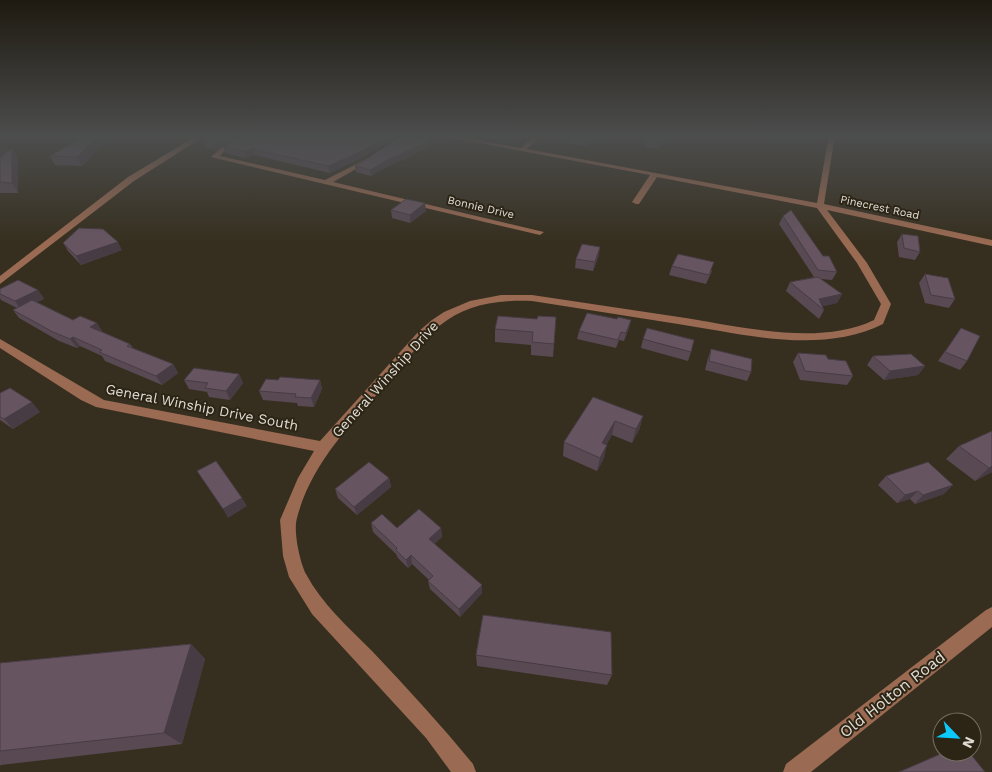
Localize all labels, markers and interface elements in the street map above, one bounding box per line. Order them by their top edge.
street label: Pinecrest Road [839,193,921,222]
street label: Bonnie Drive [446,194,515,221]
street label: General Winship Drive [329,318,441,440]
street label: General Winship Drive South [104,380,300,434]
street label: Old Holton Road [836,647,949,742]
north arrow [932,712,982,762]
text: N [959,734,978,751]

